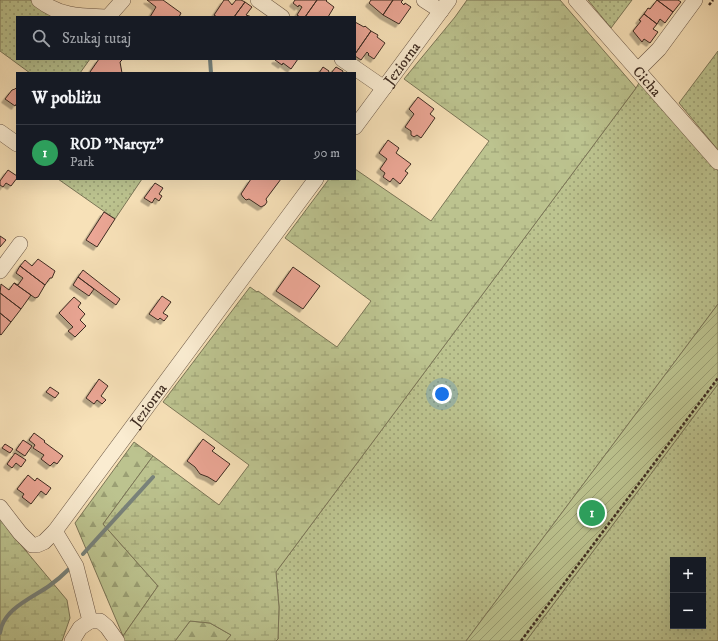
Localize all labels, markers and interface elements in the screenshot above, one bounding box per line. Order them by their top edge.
search box [16,16,356,60]
icon: search [30,27,52,49]
text: Szukaj tutaj [62,29,131,48]
street label: Jeziorna [378,38,425,91]
street label: Cicha [629,62,666,101]
text: W pobliżu [32,87,101,109]
text: ROD "Narcyz" [70,135,163,154]
text: 1 [43,145,47,161]
text: 90 m [314,145,340,161]
text: Park [70,154,94,170]
street label: Jeziorna [125,379,171,432]
your location [432,384,452,404]
pin: 1 [579,498,605,528]
map controls [670,557,706,629]
button: + [670,557,706,593]
button: − [670,593,706,629]

